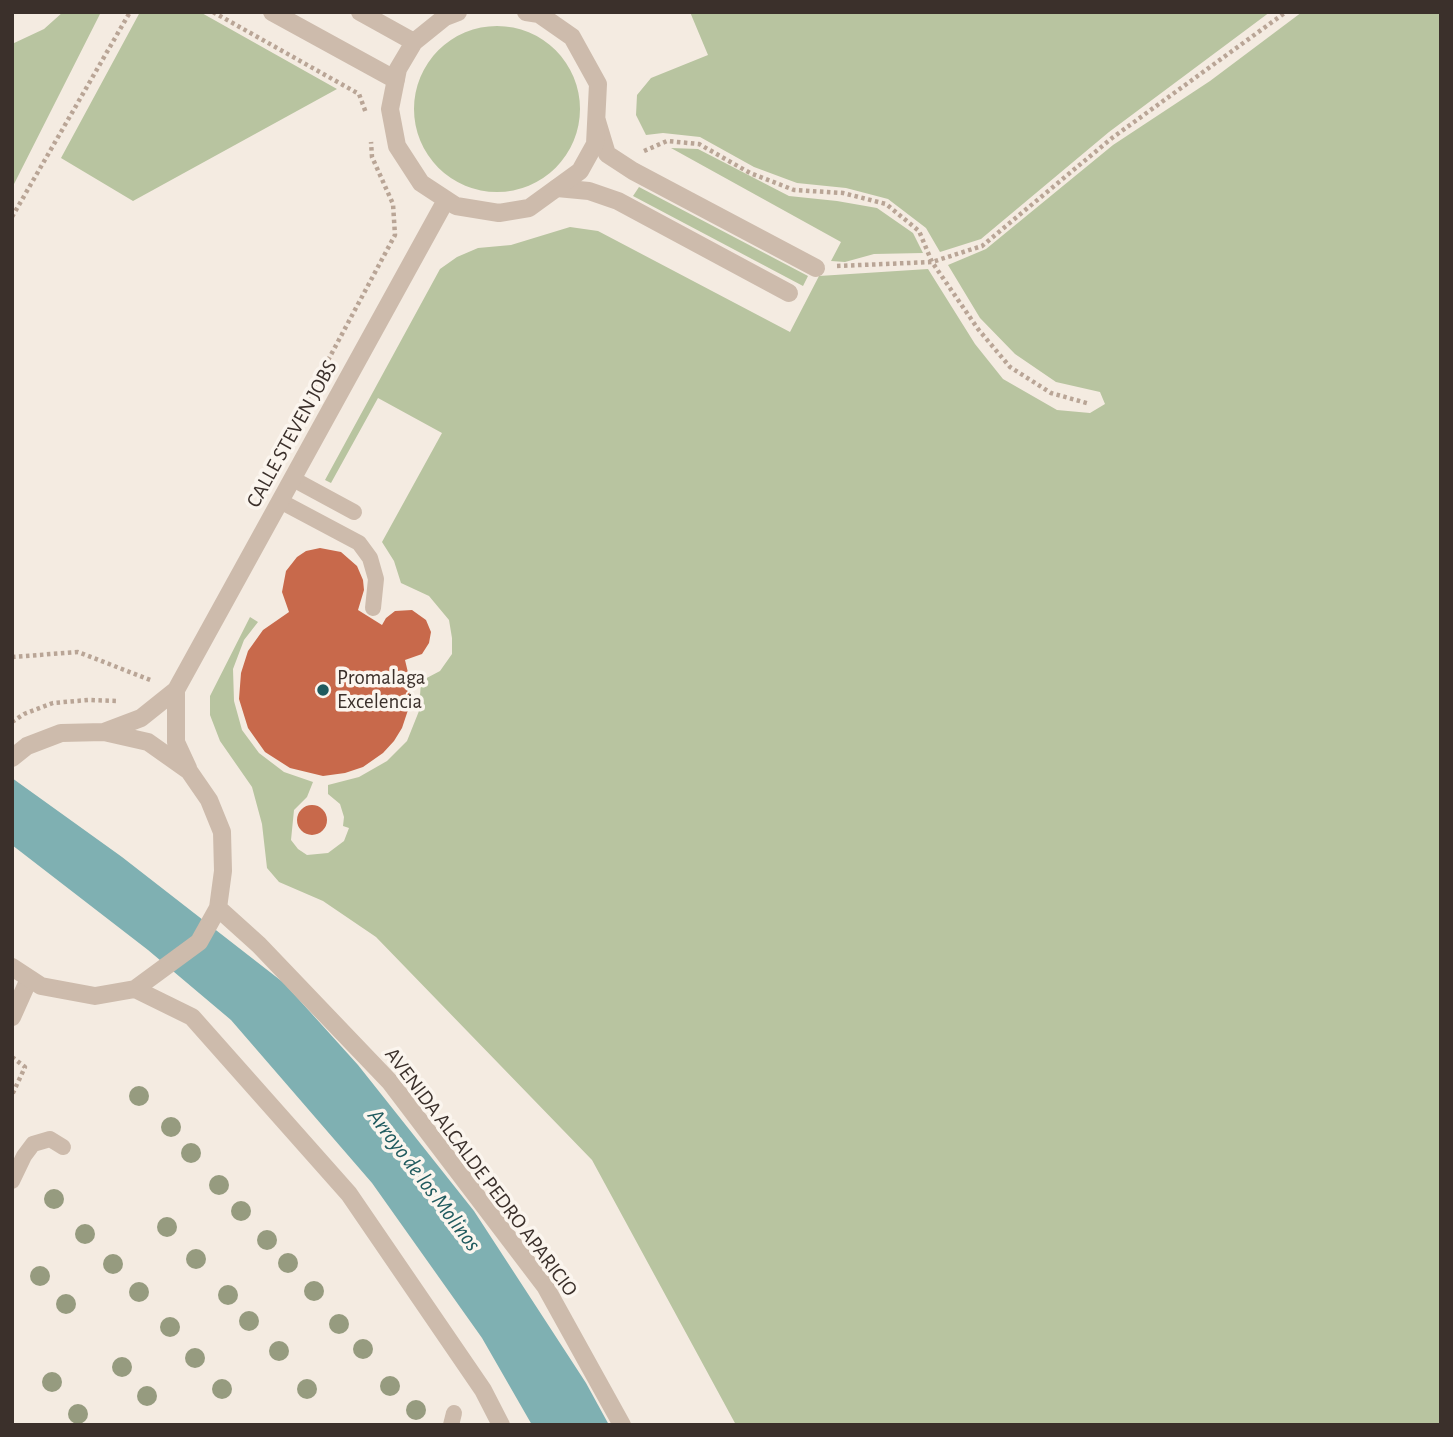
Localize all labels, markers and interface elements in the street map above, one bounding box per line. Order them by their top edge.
street label: CALLE STEVEN JOBS [241,356,343,512]
place label: Promalaga Excelencia [337,665,426,715]
marker: Promalaga Excelencia [315,682,331,698]
street label: AVENIDA ALCALDE PEDRO APARICIO [379,1043,583,1301]
water label: Arroyo de los Molinos [361,1103,487,1257]

